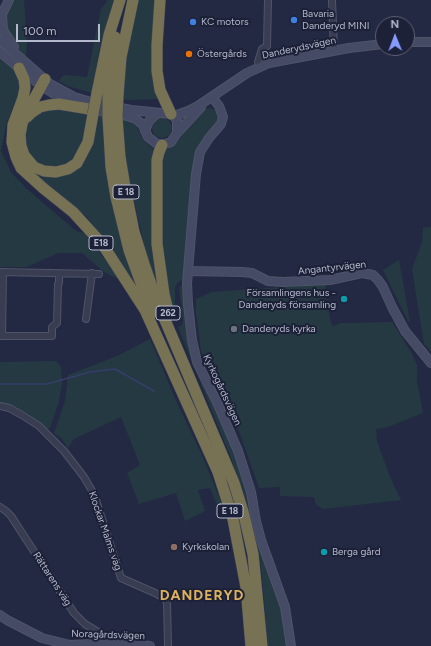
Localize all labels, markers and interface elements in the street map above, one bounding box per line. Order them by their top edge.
place label: Bavaria Danderyd MINI [302,8,369,32]
marker: Bavaria Danderyd MINI [289,15,299,25]
scale bar [18,16,102,42]
place label: KC motors [201,16,249,28]
north arrow [375,16,415,56]
marker: KC motors [188,17,198,27]
text: N [390,18,399,31]
text: 100 m [23,24,57,38]
street label: Danderydsvägen [261,34,337,62]
place label: Östergårds [197,48,247,60]
marker: Östergårds [184,49,194,59]
road number: E 18 [113,185,139,199]
road number: E18 [89,236,113,250]
street label: Angantyrvägen [297,258,367,278]
place label: Församlingens hus - Danderyds församling [239,287,336,310]
marker: Församlingens hus - Danderyds församling [339,294,349,304]
road number: 262 [156,306,180,320]
place label: Danderyds kyrka [242,323,316,335]
marker: Danderyds kyrka [229,324,239,334]
street label: Kyrkogårdsvägen [200,352,244,428]
street label: Klockar Malms väg [86,490,124,572]
road number: E 18 [217,504,243,518]
place label: Kyrkskolan [182,541,230,553]
marker: Kyrkskolan [169,542,179,552]
place label: Berga gård [332,546,381,558]
marker: Berga gård [319,547,329,557]
street label: Rättarens väg [30,550,74,608]
district label: DANDERYD [160,588,244,604]
street label: Noragårdsvägen [71,628,145,642]

